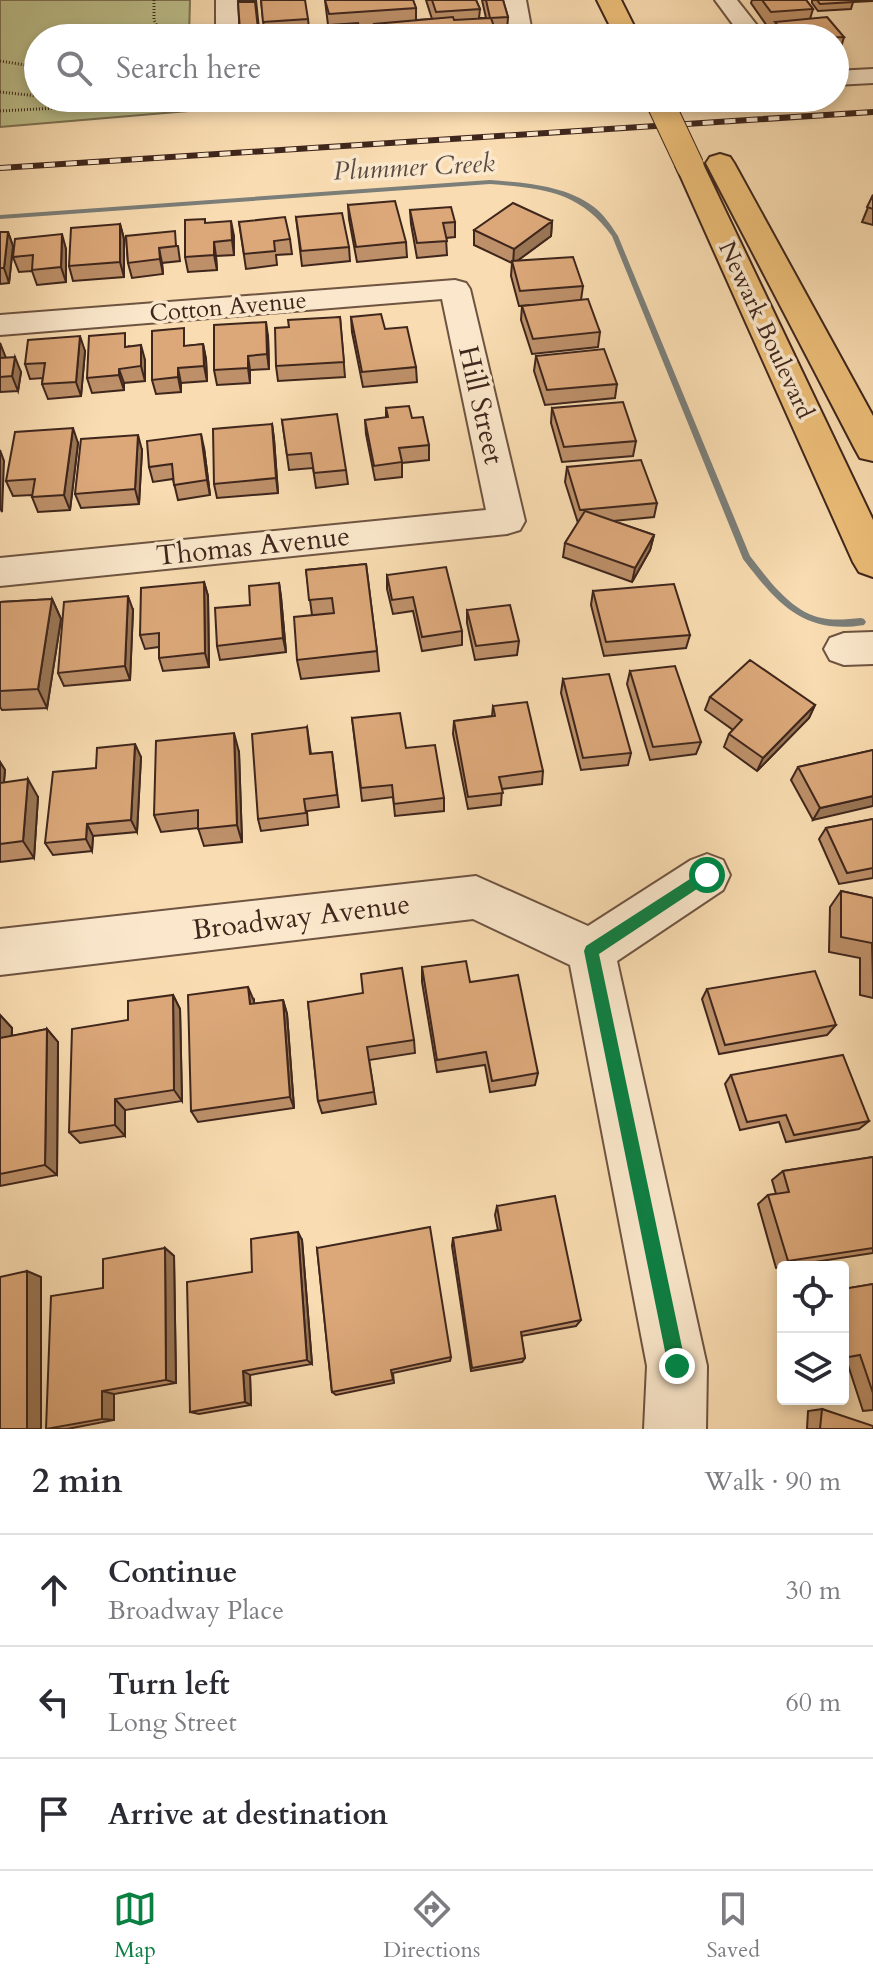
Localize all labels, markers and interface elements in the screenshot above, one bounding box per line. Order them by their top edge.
search box [24,24,849,112]
icon: search [52,46,96,90]
text: Search here [116,48,261,89]
water label: Plummer Creek [332,145,496,189]
street label: Newark Boulevard [710,236,822,424]
street label: Cotton Avenue [148,284,308,330]
street label: Hill Street [449,342,513,468]
street label: Thomas Avenue [154,517,352,575]
route start [689,857,725,893]
street label: Broadway Avenue [190,885,412,949]
map controls [777,1261,849,1405]
button: locate [777,1261,849,1333]
button: layers [777,1333,849,1405]
route end [659,1348,695,1384]
text: 2 min [32,1458,123,1504]
text: Walk · 90 m [704,1464,841,1499]
text: Continue [108,1552,237,1593]
icon: ahead [32,1568,76,1612]
text: 30 m [785,1573,841,1608]
text: Broadway Place [108,1593,284,1628]
text: Turn left [108,1664,230,1705]
icon: left [32,1680,76,1724]
text: 60 m [785,1685,841,1720]
text: Long Street [108,1705,237,1740]
icon: arrive [32,1792,76,1836]
text: Arrive at destination [108,1794,388,1835]
tab: Map [113,1887,157,1965]
tab: Directions [383,1887,480,1965]
tab: Saved [707,1887,760,1965]

